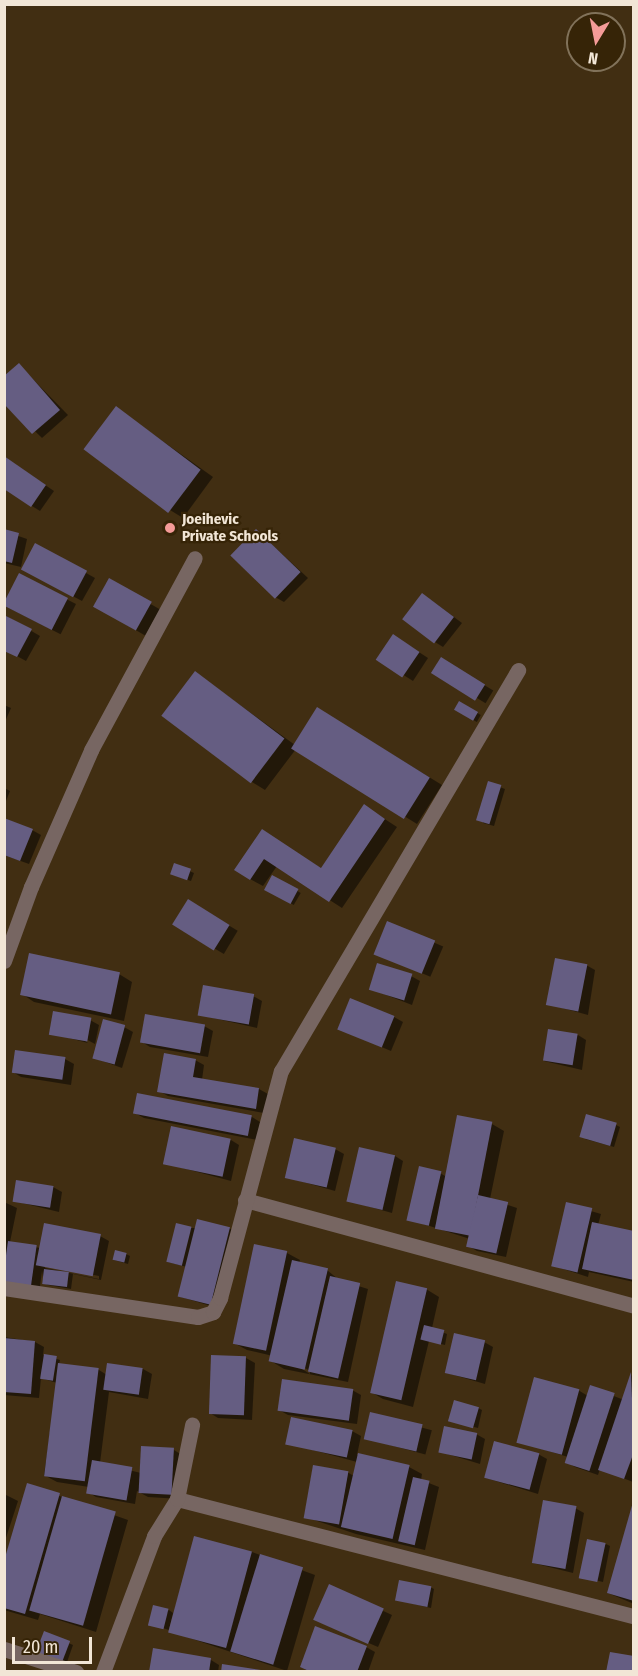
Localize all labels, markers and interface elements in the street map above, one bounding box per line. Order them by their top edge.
north arrow [566,12,626,72]
text: N [587,48,600,68]
place label: Joeihevic Private Schools [182,510,278,545]
marker: Joeihevic Private Schools [163,521,177,535]
scale bar [15,1625,94,1663]
text: 20 m [23,1636,58,1658]

